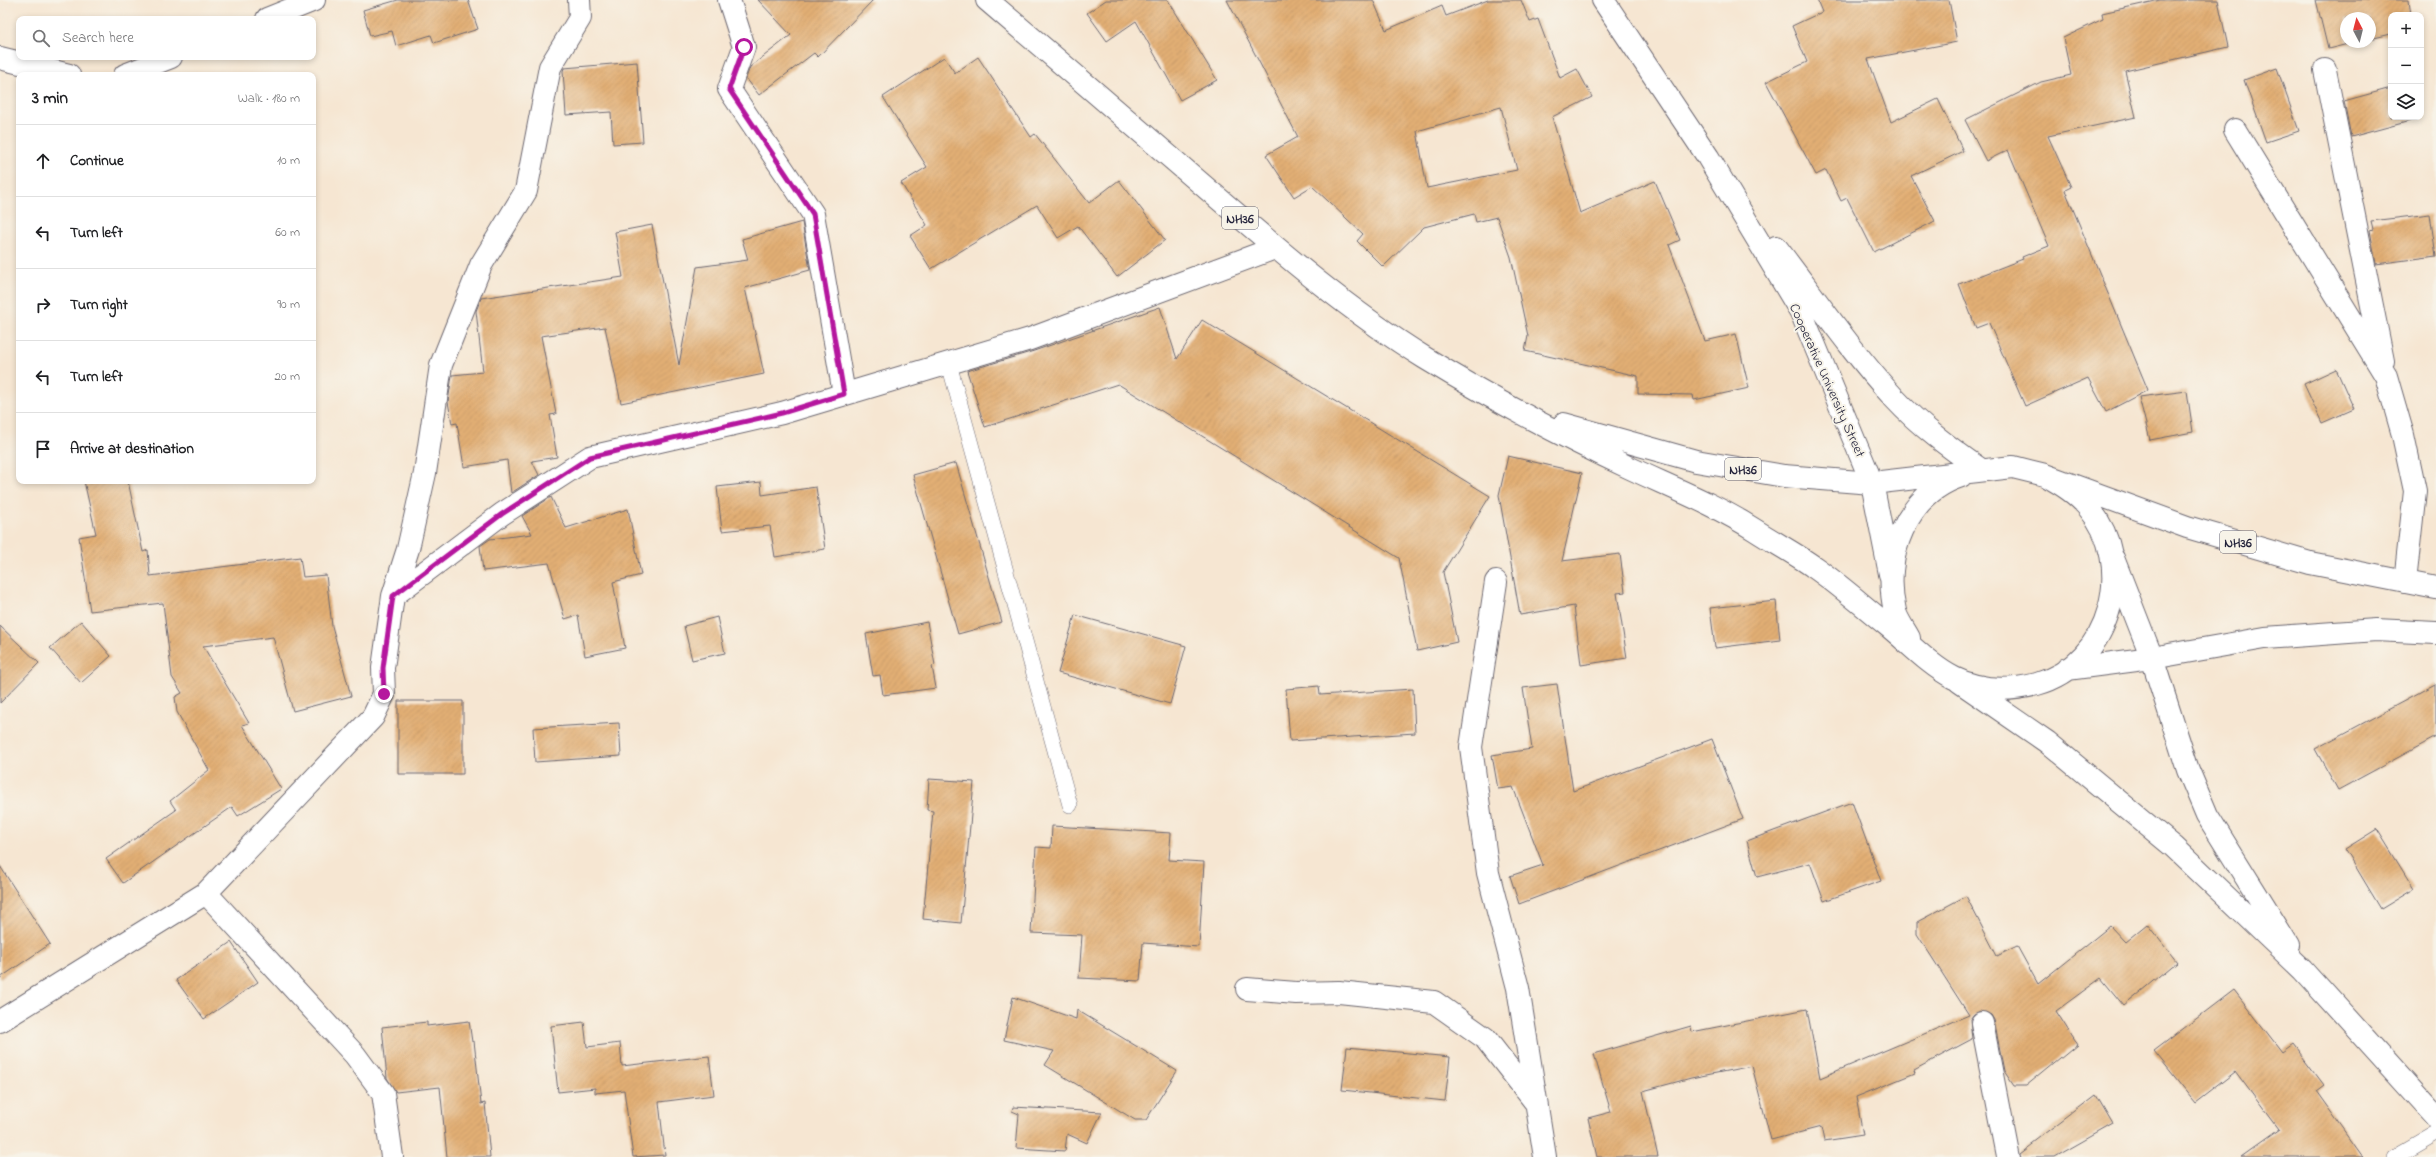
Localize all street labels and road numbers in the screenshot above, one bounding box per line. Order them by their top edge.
road number: NH36 [1222,207,1258,229]
street label: Cooperative University Street [1782,300,1870,462]
road number: NH36 [1725,458,1761,480]
road number: NH36 [2220,531,2256,553]

